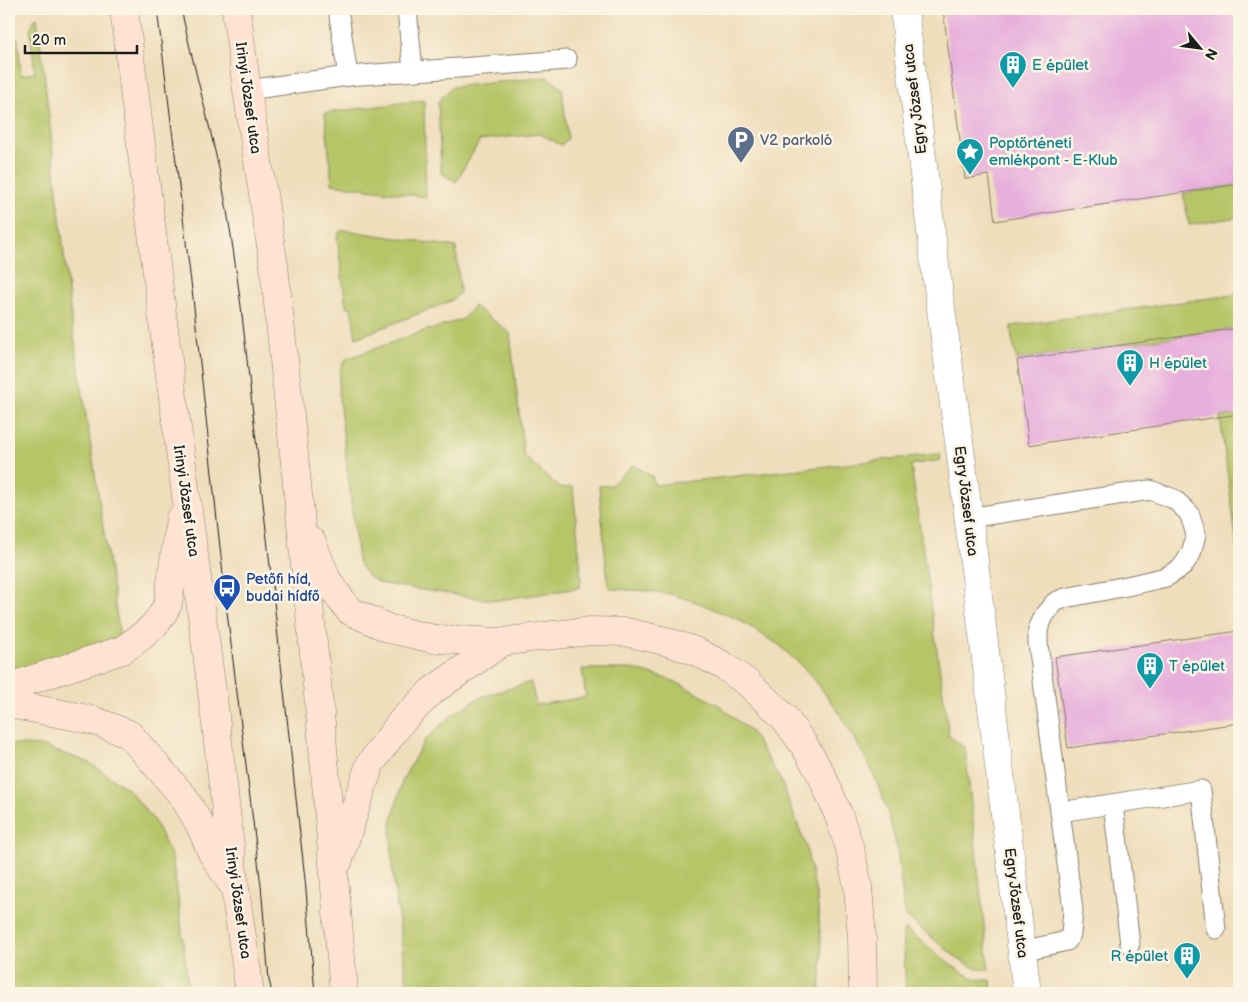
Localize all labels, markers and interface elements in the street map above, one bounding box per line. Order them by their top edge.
scale bar [25,22,138,54]
north arrow [1176,22,1226,72]
text: 20 m [32,31,66,50]
street label: Irinyi József utca [231,41,265,155]
street label: Egry József utca [899,43,931,155]
text: N [1201,45,1221,63]
building icon: E épület [998,50,1028,89]
place label: E épület [1032,56,1089,75]
parking icon: V2 parkoló [726,125,756,164]
place label: V2 parkoló [760,131,832,150]
place label: Poptörténeti emlékpont - E-Klub [989,134,1118,170]
place icon: Poptörténeti emlékpont - E-Klub [955,137,985,176]
building icon: H épület [1115,348,1145,387]
place label: H épület [1149,354,1207,373]
street label: Irinyi József utca [169,444,203,558]
street label: Egry József utca [950,445,982,557]
place label: Petőfi híd, budai hídfő [246,570,320,606]
bus stop icon: Petőfi híd, budai hídfő [212,573,242,612]
building icon: T épület [1135,651,1165,690]
place label: T épület [1169,657,1225,676]
street label: Irinyi József utca [221,846,255,960]
street label: Egry József utca [1000,847,1032,959]
building icon: R épület [1172,941,1202,980]
place label: R épület [1111,947,1168,966]

